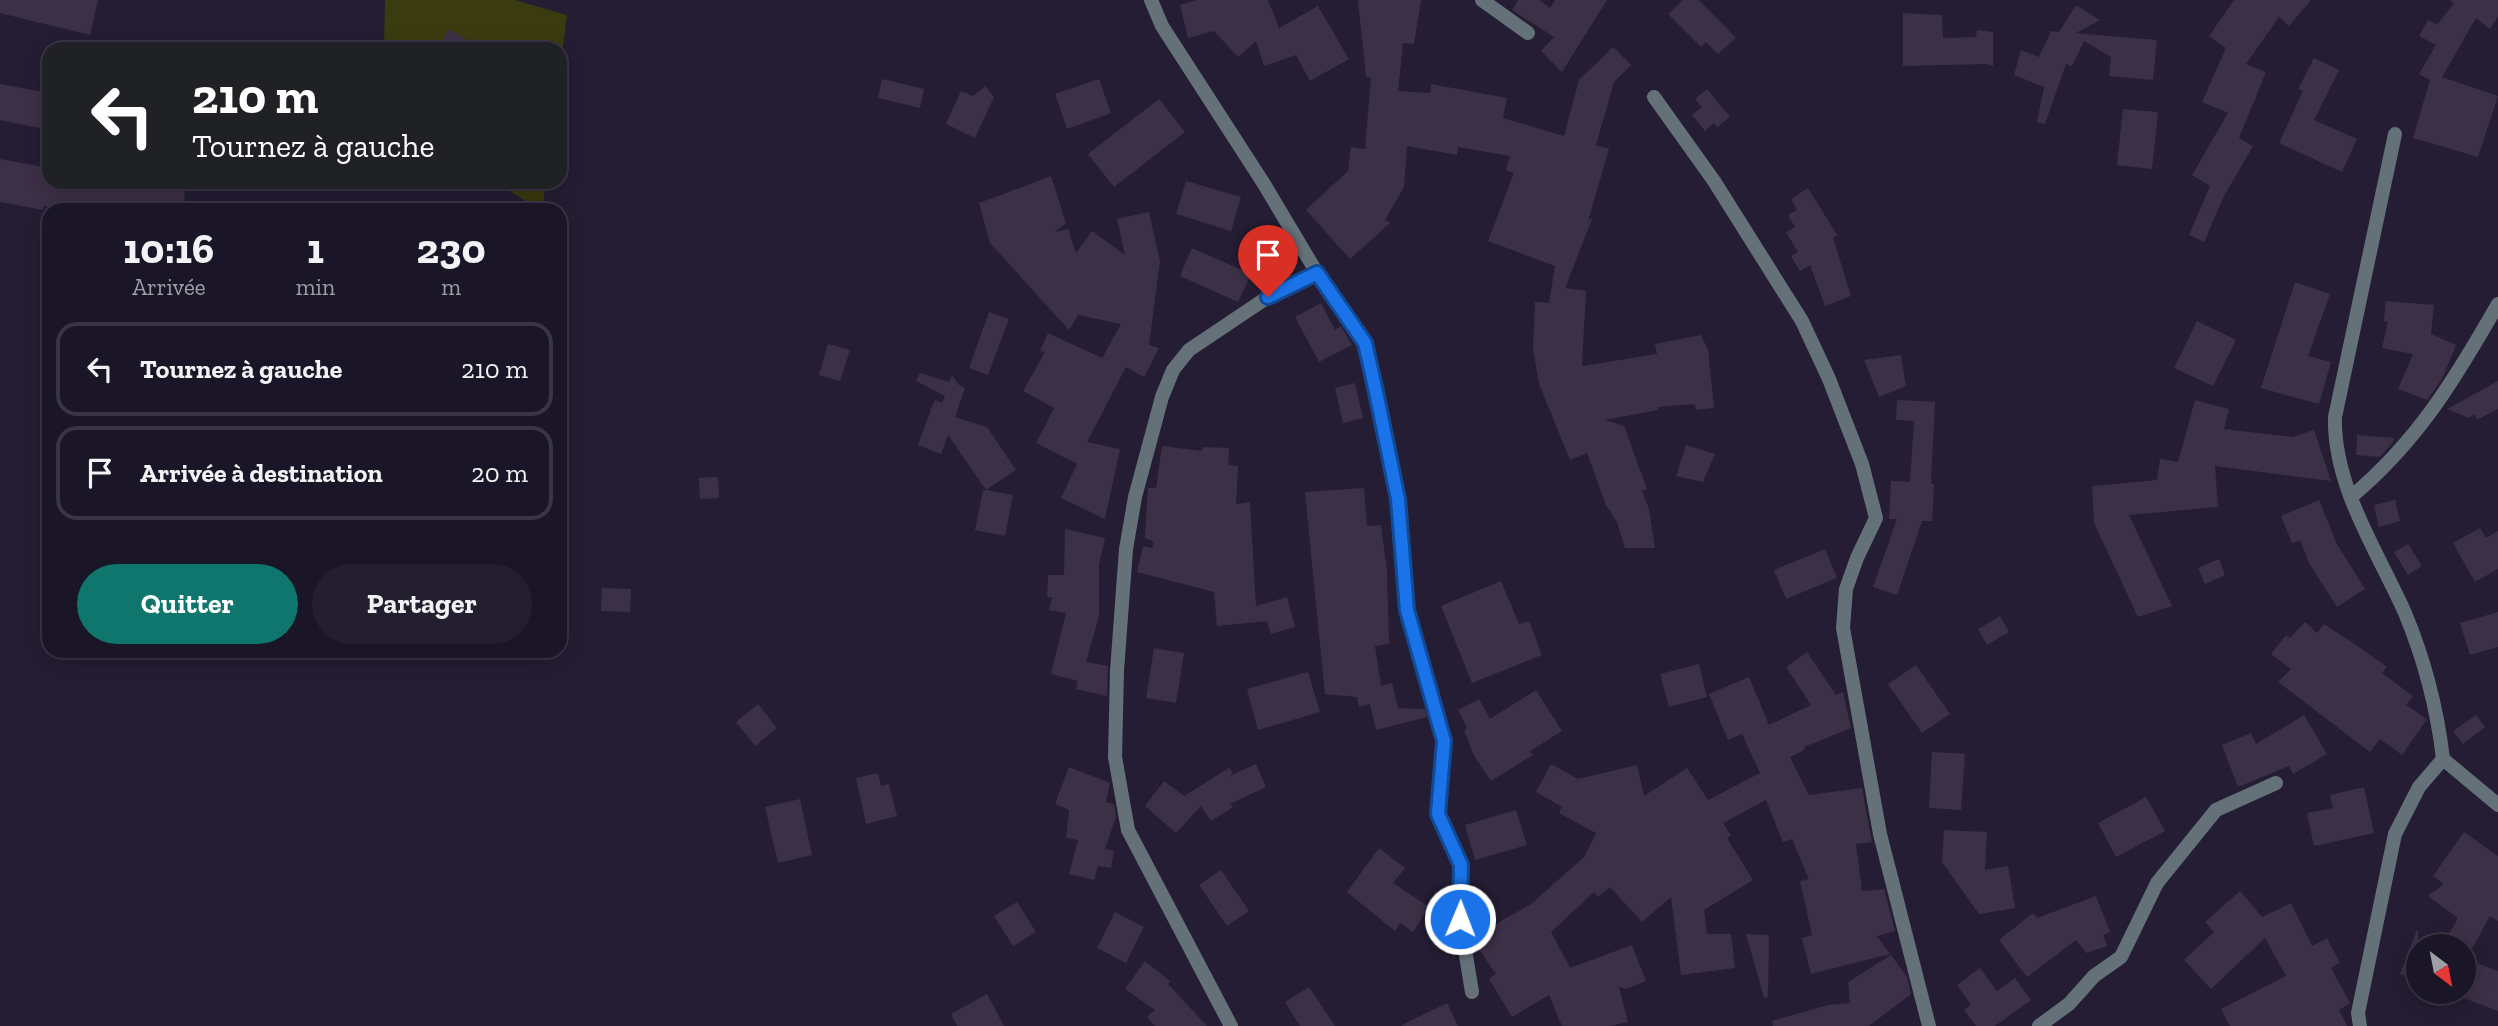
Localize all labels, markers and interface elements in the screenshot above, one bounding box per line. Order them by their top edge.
text: 210 m [192,67,318,126]
icon: left [77,70,168,161]
text: Tournez à gauche [192,127,435,165]
text: 10:16 [123,223,214,274]
text: 1 [307,223,324,274]
text: 230 [417,223,486,274]
pin [1238,225,1298,297]
icon: arrive [1249,236,1287,274]
text: Arrivée [132,273,206,301]
text: min [296,273,335,301]
text: m [441,273,461,301]
icon: left [81,350,119,388]
text: Tournez à gauche [140,353,342,385]
text: 210 m [461,353,528,385]
icon: arrive [81,454,119,492]
text: Arrivée à destination [140,457,383,489]
text: 20 m [471,457,528,489]
button: Quitter [77,564,298,644]
button: Partager [312,564,532,644]
position arrow [1423,882,1497,956]
north arrow [2406,934,2476,1004]
map controls [2406,934,2476,1004]

